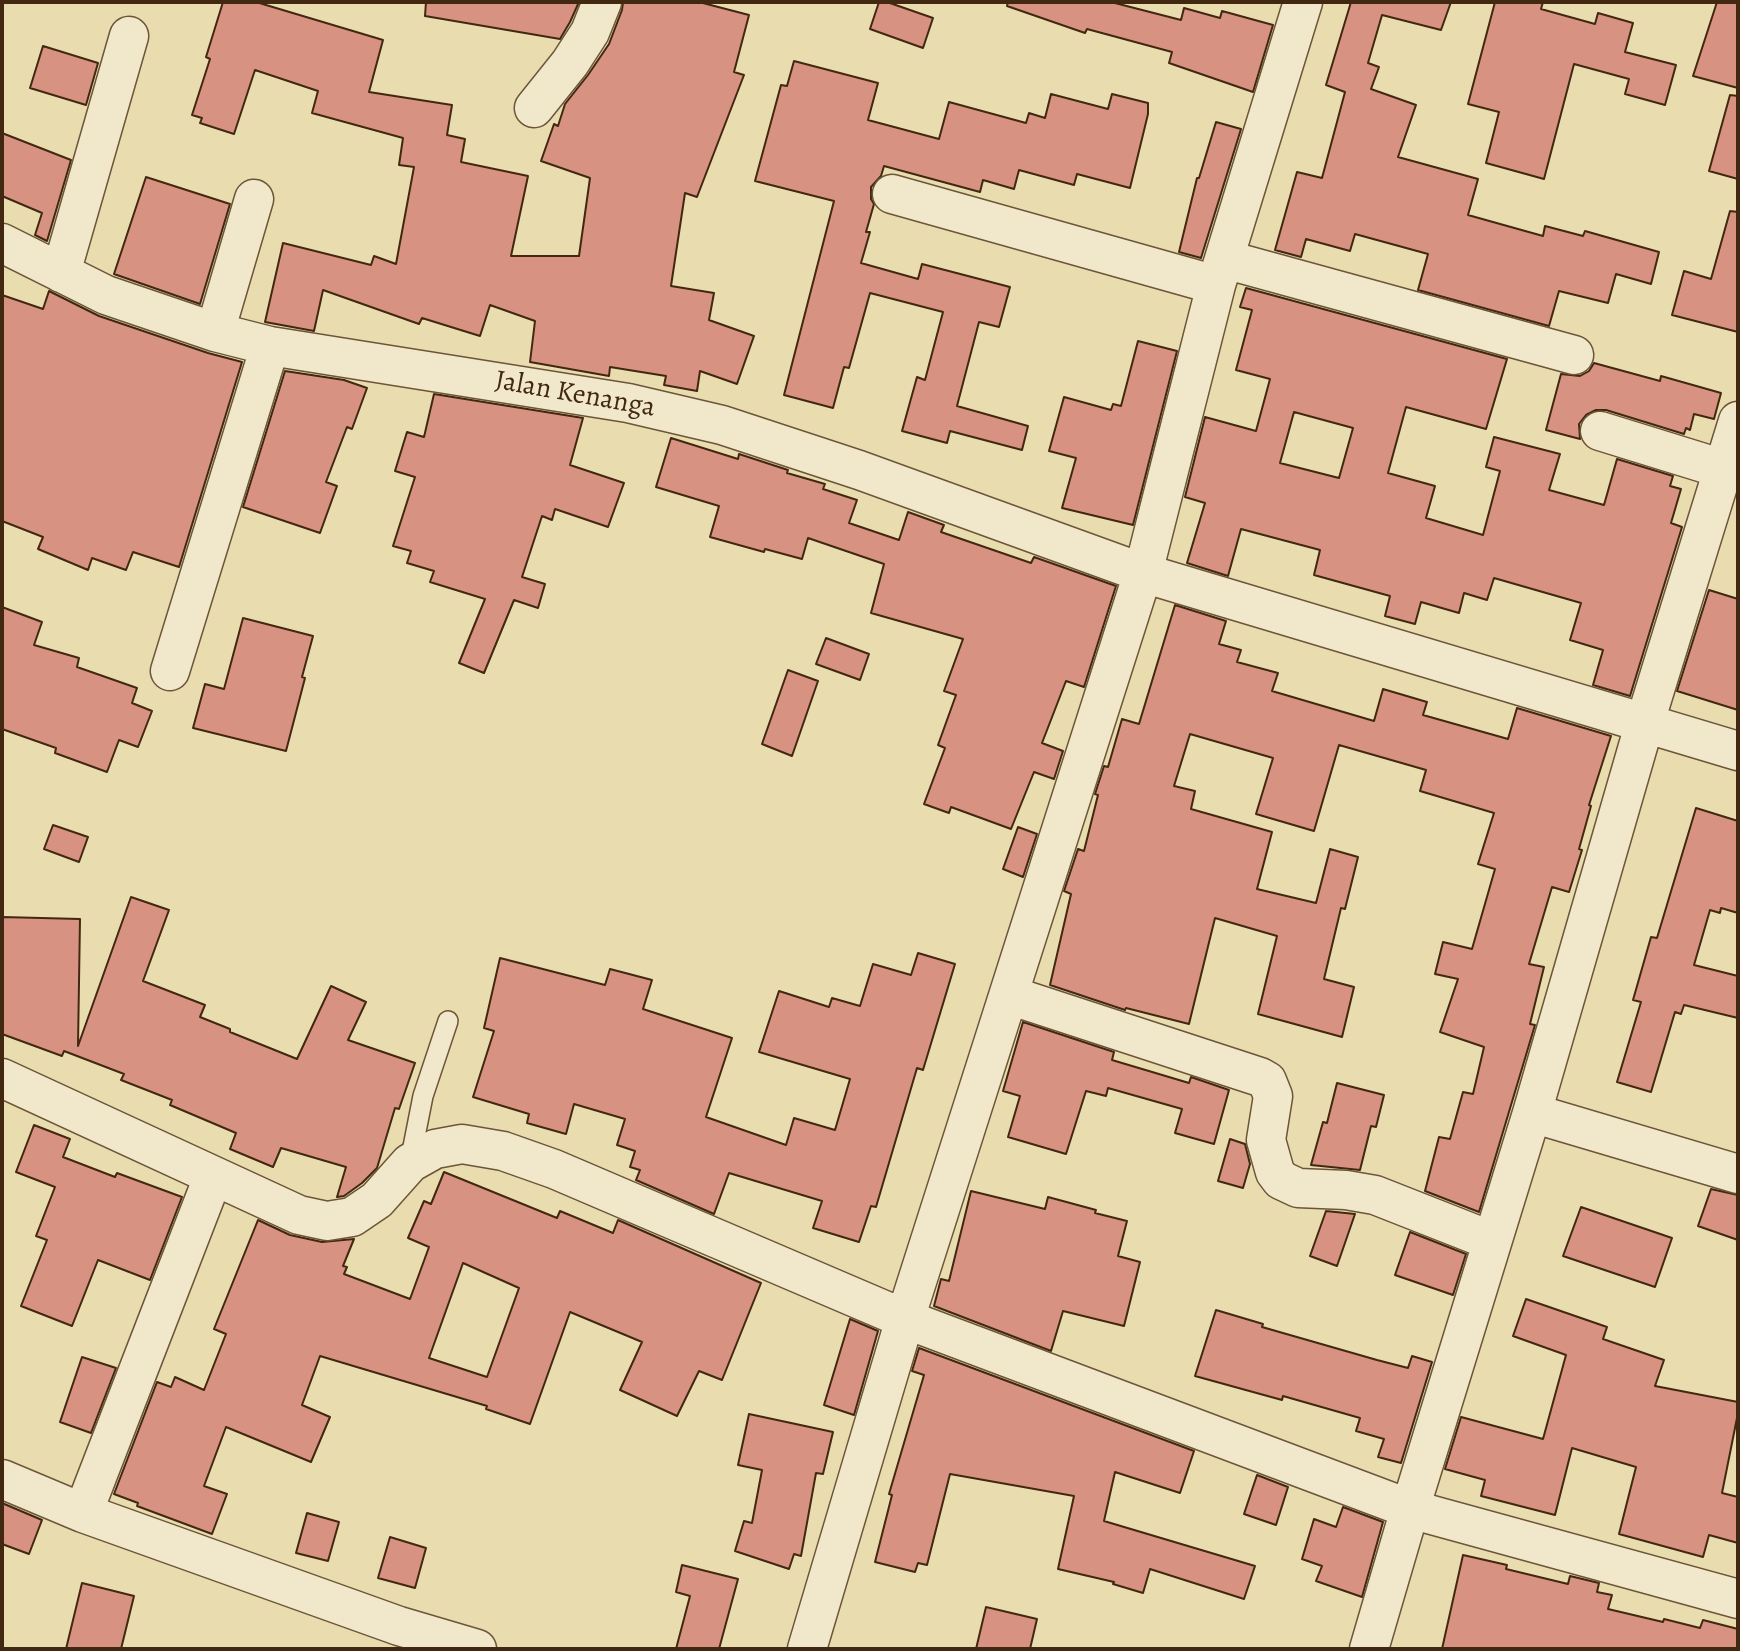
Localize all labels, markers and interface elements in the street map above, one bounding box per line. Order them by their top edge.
street label: Jalan Kenanga [492,364,658,426]

